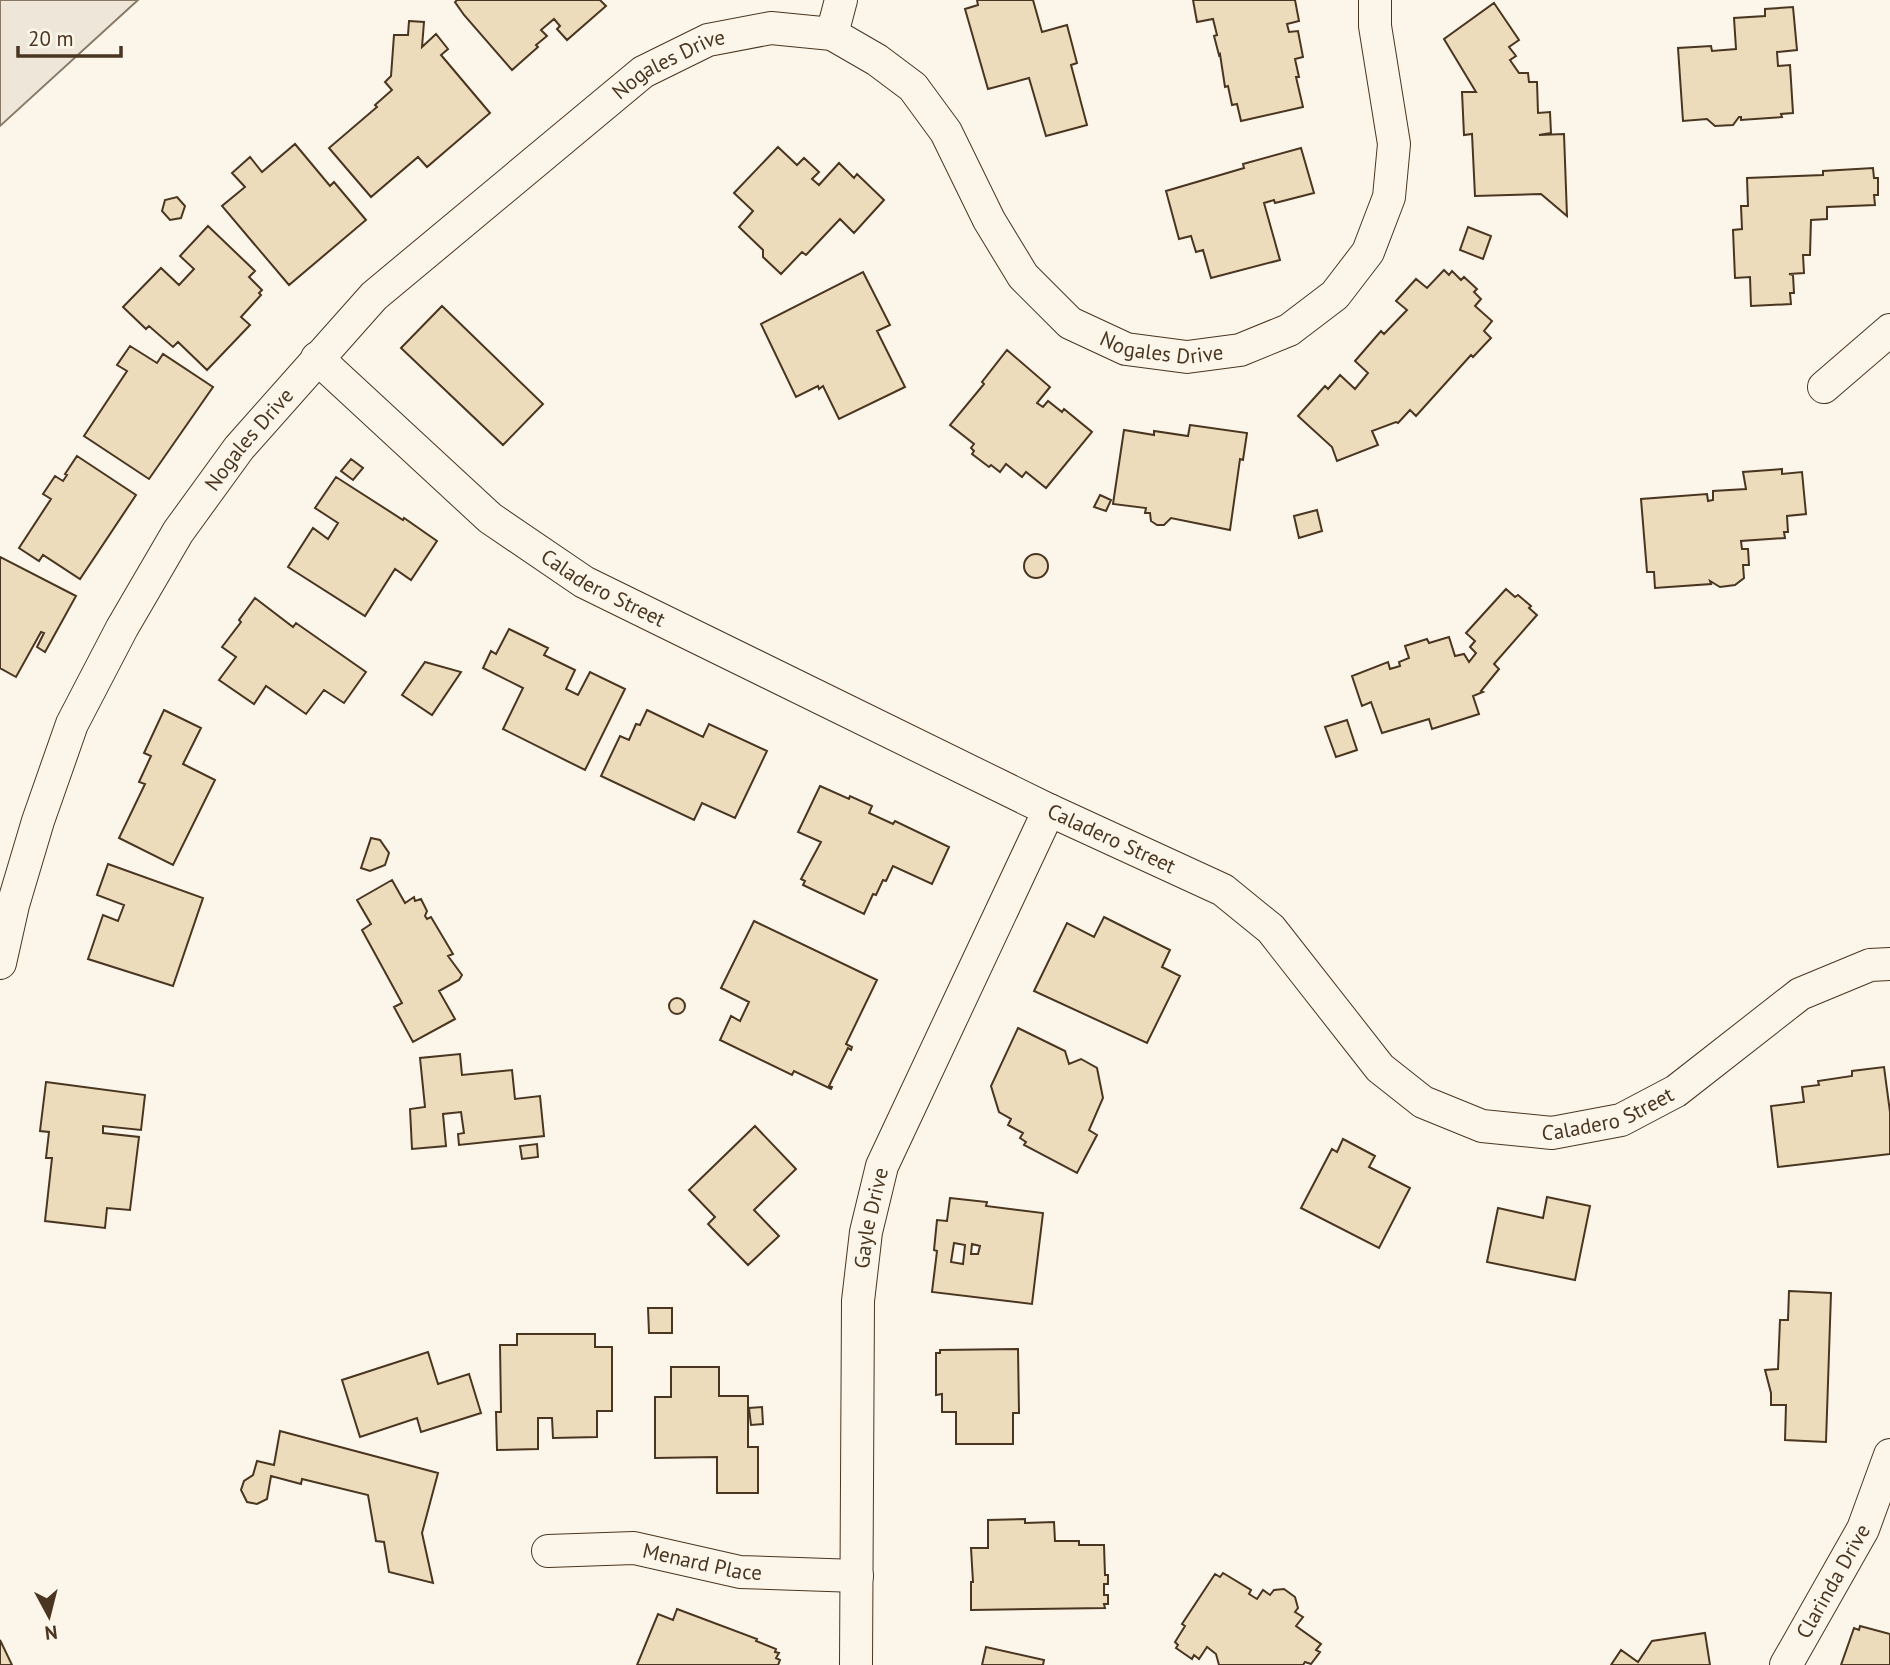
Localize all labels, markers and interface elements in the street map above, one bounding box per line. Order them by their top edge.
scale bar [18,14,121,58]
street label: Nogales Drive [606,23,727,105]
text: 20 m [28,25,74,52]
street label: Nogales Drive [1096,325,1225,370]
street label: Nogales Drive [198,382,299,496]
street label: Caladero Street [536,543,670,633]
street label: Caladero Street [1043,797,1180,879]
street label: Caladero Street [1541,1081,1678,1146]
street label: Gayle Drive [848,1165,894,1270]
street label: Clarinda Drive [1790,1519,1876,1643]
street label: Menard Place [640,1536,762,1586]
north arrow [14,1581,84,1651]
text: N [43,1620,59,1646]

